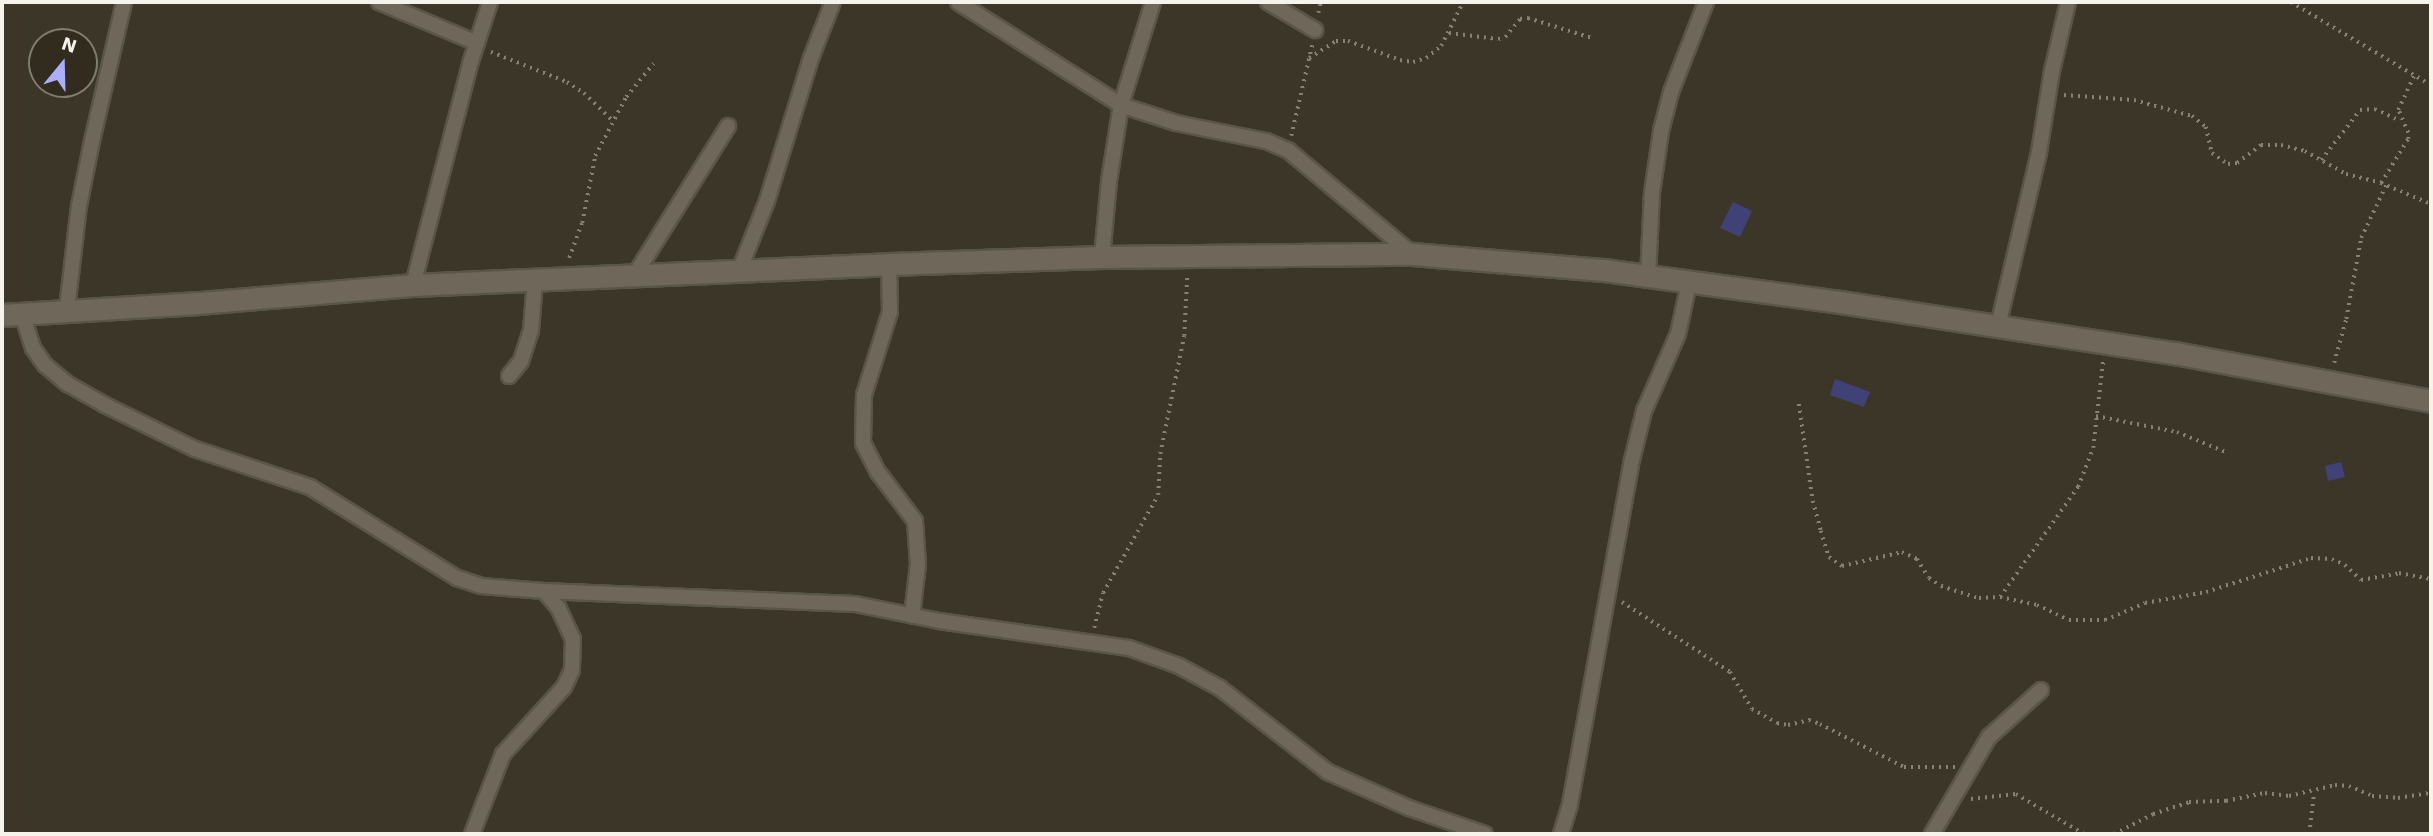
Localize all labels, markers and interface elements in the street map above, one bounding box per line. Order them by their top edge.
north arrow [28,28,98,98]
text: N [59,31,80,58]

